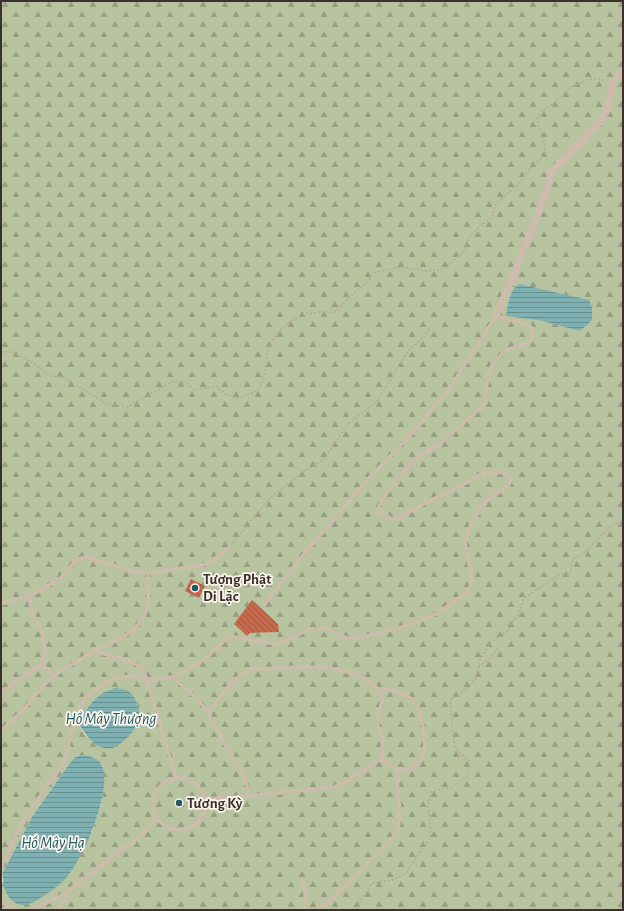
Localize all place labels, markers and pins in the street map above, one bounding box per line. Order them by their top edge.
place label: Tượng Phật Di Lặc [203,572,271,604]
marker: Tượng Phật Di Lặc [190,583,200,593]
place label: Tương Kỳ [187,796,243,811]
marker: Tương Kỳ [174,798,184,808]

